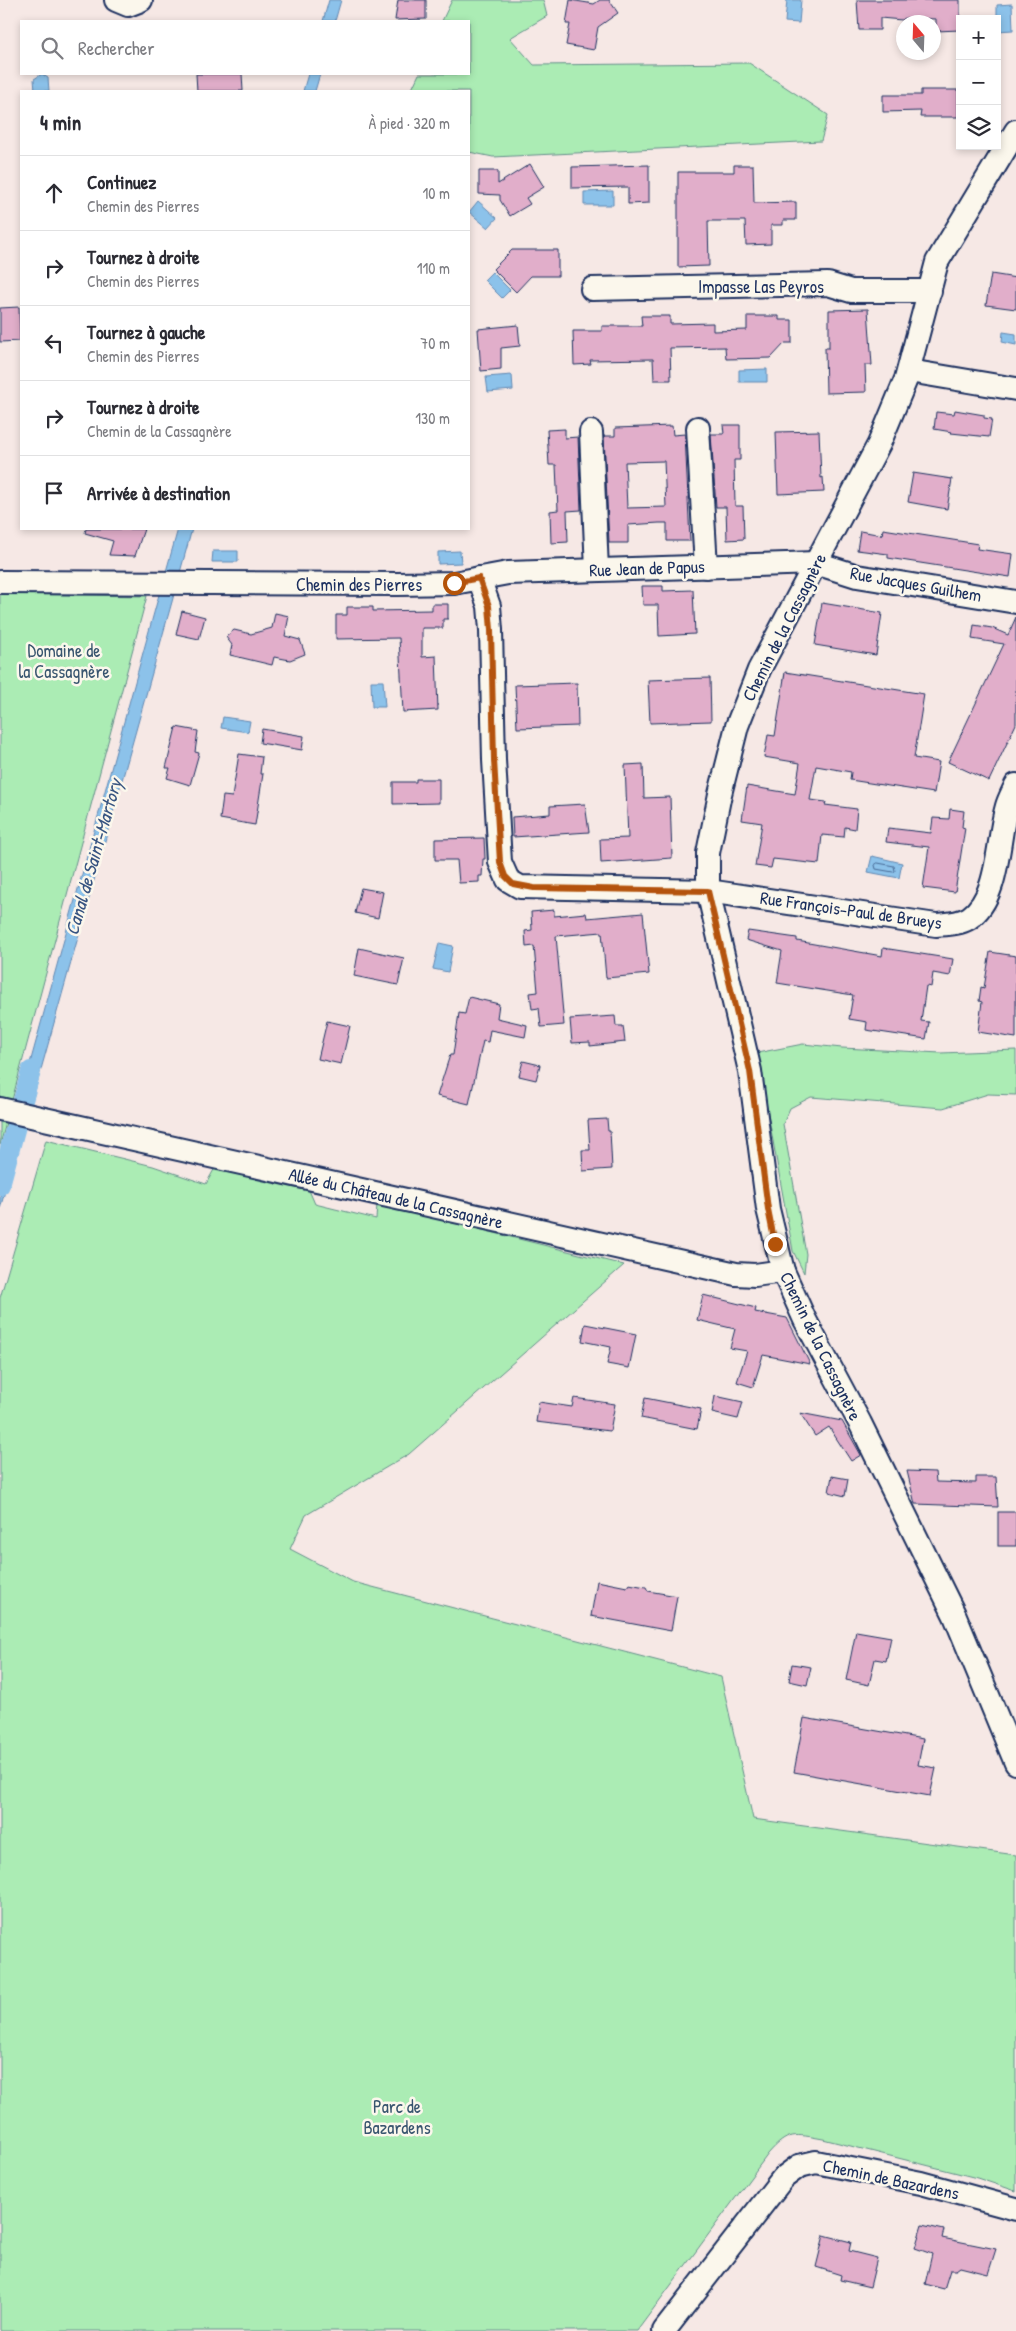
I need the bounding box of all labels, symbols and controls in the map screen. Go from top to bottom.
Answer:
north arrow [896,15,941,60]
map controls [956,15,1001,150]
button: + [956,15,1001,60]
search box [20,20,470,75]
icon: search [38,34,66,62]
text: Rechercher [78,35,155,61]
button: − [956,60,1001,105]
button: layers [956,105,1001,150]
text: 4 min [40,108,81,137]
text: À pied · 320 m [369,112,450,134]
text: Continuez [87,169,156,195]
icon: ahead [40,179,68,207]
text: 10 m [422,182,450,204]
text: Chemin des Pierres [87,195,199,217]
text: Tournez à droite [87,244,200,270]
icon: right [40,254,68,282]
text: 110 m [417,257,450,279]
text: Chemin des Pierres [87,270,199,292]
street label: Impasse Las Peyros [698,274,824,299]
text: Tournez à gauche [87,319,205,345]
icon: left [40,329,68,357]
text: 70 m [420,332,450,354]
text: Chemin des Pierres [87,345,199,367]
text: Tournez à droite [87,394,200,420]
icon: right [40,404,68,432]
text: 130 m [415,407,450,429]
text: Chemin de la Cassagnère [87,420,232,442]
icon: arrive [40,479,68,507]
text: Arrivée à destination [87,480,230,506]
street label: Chemin de la Cassagnère [736,549,832,705]
street label: Rue Jean de Papus [589,553,705,583]
street label: Rue Jacques Guilhem [848,560,984,608]
street label: Chemin des Pierres [296,572,422,597]
route start [443,572,466,595]
park label: Domaine de la Cassagnère [18,638,110,684]
water label: Canal de Saint-Martory [58,774,128,938]
street label: Rue François-Paul de Brueys [759,885,943,935]
street label: Allée du Château de la Cassagnère [286,1161,506,1235]
route end [764,1233,787,1256]
street label: Chemin de la Cassagnère [774,1267,868,1425]
park label: Parc de Bazardens [363,2094,431,2140]
street label: Chemin de Bazardens [821,2152,961,2206]

